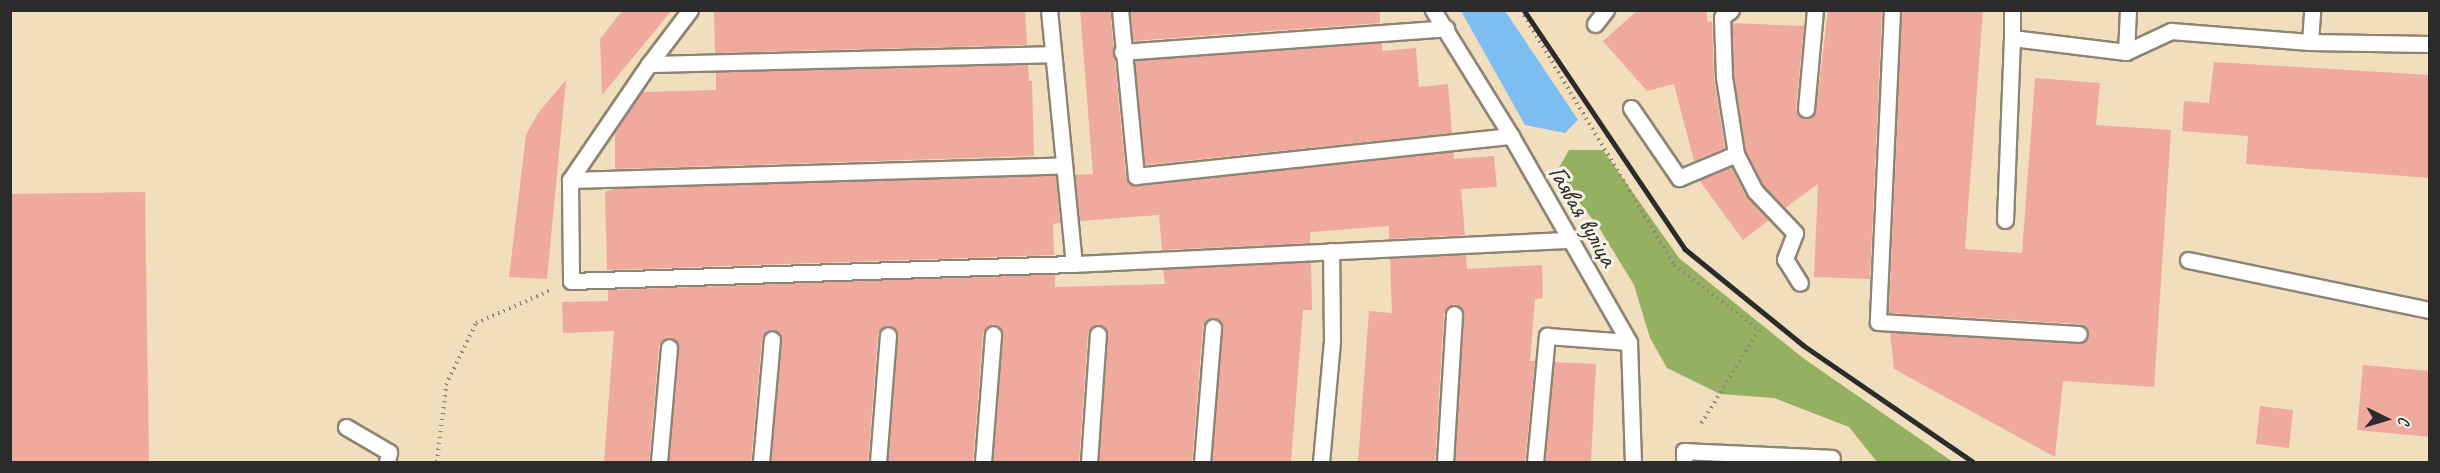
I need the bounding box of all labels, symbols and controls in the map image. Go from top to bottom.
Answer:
street label: Гаявая вуліца [1542,160,1624,272]
north arrow [2356,389,2416,449]
text: С [2394,416,2414,425]

